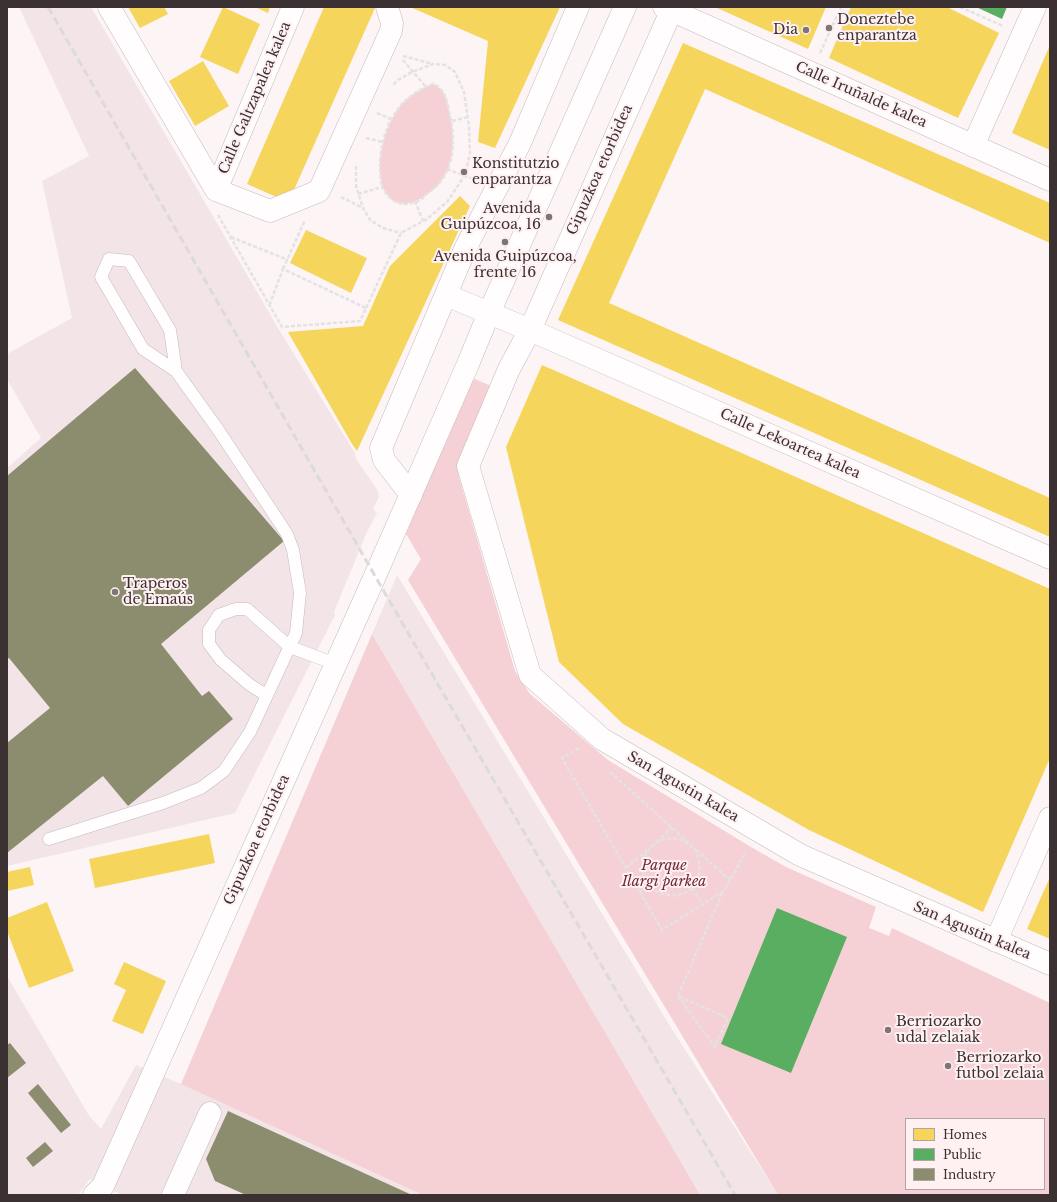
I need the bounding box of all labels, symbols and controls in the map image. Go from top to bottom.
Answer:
place label: Doneztebe enparantza [837,12,917,44]
street label: Calle Galtzapalea kalea [215,19,295,177]
place label: Dia [773,22,798,38]
marker: Doneztebe enparantza [824,23,834,33]
marker: Dia [801,25,811,35]
street label: Calle Iruñalde kalea [793,58,929,132]
street label: Gipuzkoa etorbidea [564,102,636,238]
place label: Konstitutzio enparantza [472,156,559,188]
marker: Konstitutzio enparantza [459,167,469,177]
place label: Avenida Guipúzcoa, 16 [440,201,541,234]
marker: Avenida Guipúzcoa, 16 [544,212,554,222]
marker: Avenida Guipúzcoa, frente 16 [500,237,510,247]
place label: Avenida Guipúzcoa, frente 16 [433,249,577,282]
street label: Calle Lekoartea kalea [717,405,863,483]
place label: Traperos de Emaús [123,576,193,608]
marker: Traperos de Emaús [110,587,120,597]
street label: San Agustin kalea [624,748,742,826]
street label: Gipuzkoa etorbidea [221,772,293,908]
park label: Parque Ilargi parkea [622,858,706,890]
street label: San Agustin kalea [911,899,1033,963]
place label: Berriozarko udal zelaiak [896,1014,981,1046]
marker: Berriozarko udal zelaiak [883,1025,893,1035]
place label: Berriozarko futbol zelaia [956,1050,1044,1082]
marker: Berriozarko futbol zelaia [943,1061,953,1071]
legend [905,1118,1045,1190]
text: Homes [943,1127,987,1142]
text: Public [943,1147,982,1162]
text: Industry [943,1167,996,1182]

